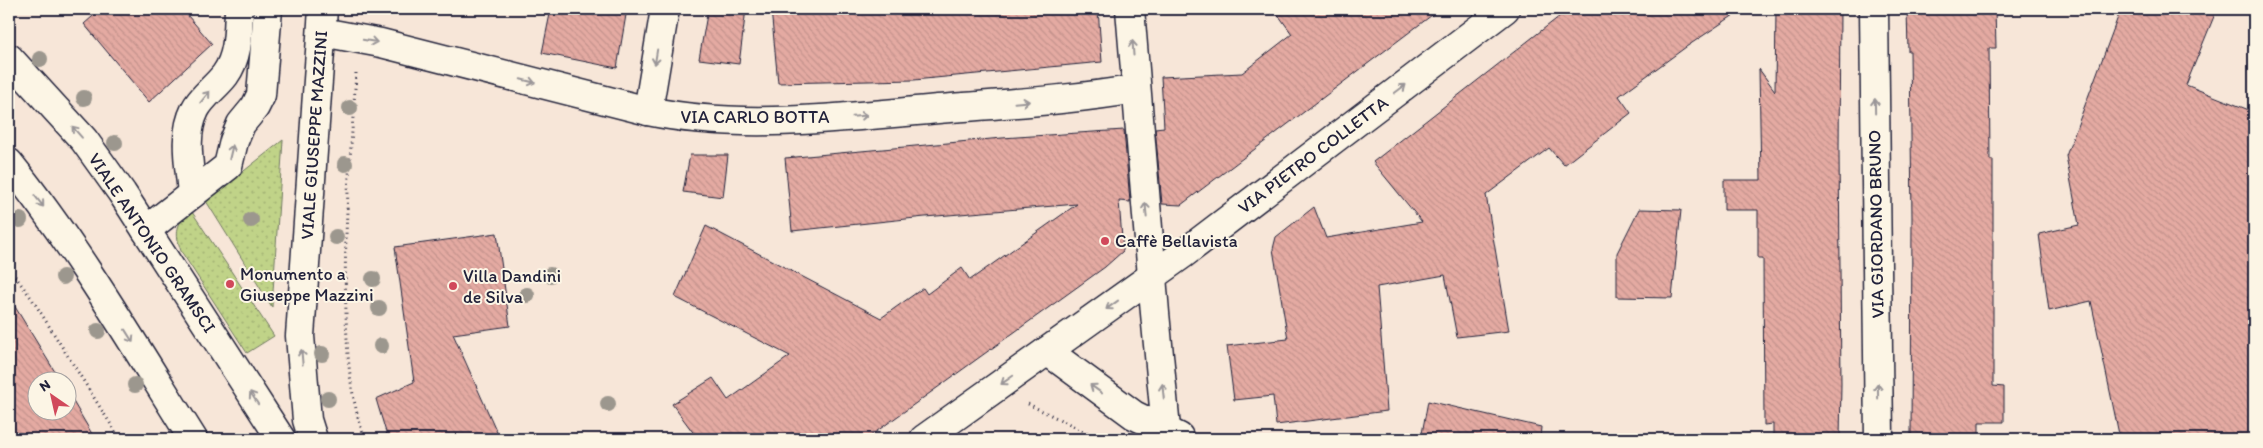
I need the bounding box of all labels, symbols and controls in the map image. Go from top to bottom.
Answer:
street label: VIALE GIUSEPPE MAZZINI [296,30,332,240]
one-way arrow [362,36,378,46]
one-way arrow [1129,41,1138,57]
one-way arrow [651,48,661,64]
one-way arrow [519,76,535,86]
one-way arrow [1393,83,1406,94]
one-way arrow [199,91,211,104]
street label: VIA PIETRO COLLETTA [1234,91,1393,219]
one-way arrow [1014,97,1030,107]
one-way arrow [1870,98,1880,114]
street label: VIA CARLO BOTTA [680,106,830,128]
one-way arrow [852,111,868,120]
one-way arrow [71,126,82,139]
street label: VIA GIORDANO BRUNO [1863,130,1889,318]
one-way arrow [227,144,237,160]
street label: VIALE ANTONIO GRAMSCI [83,149,221,337]
one-way arrow [34,194,44,208]
one-way arrow [1142,203,1151,219]
place label: Caffè Bellavista [1115,230,1238,252]
marker: Caffè Bellavista [1099,235,1111,247]
place label: Monumento a Giuseppe Mazzini [240,263,374,306]
place label: Villa Dandini de Silva [463,265,561,308]
marker: Monumento a Giuseppe Mazzini [224,278,236,290]
marker: Villa Dandini de Silva [447,280,459,292]
one-way arrow [1105,300,1119,310]
one-way arrow [124,329,134,343]
one-way arrow [297,349,307,365]
north arrow [28,370,78,420]
one-way arrow [1001,375,1015,385]
text: N [36,376,54,395]
one-way arrow [1158,383,1168,399]
one-way arrow [1874,383,1883,399]
one-way arrow [1090,384,1104,394]
one-way arrow [249,392,259,406]

